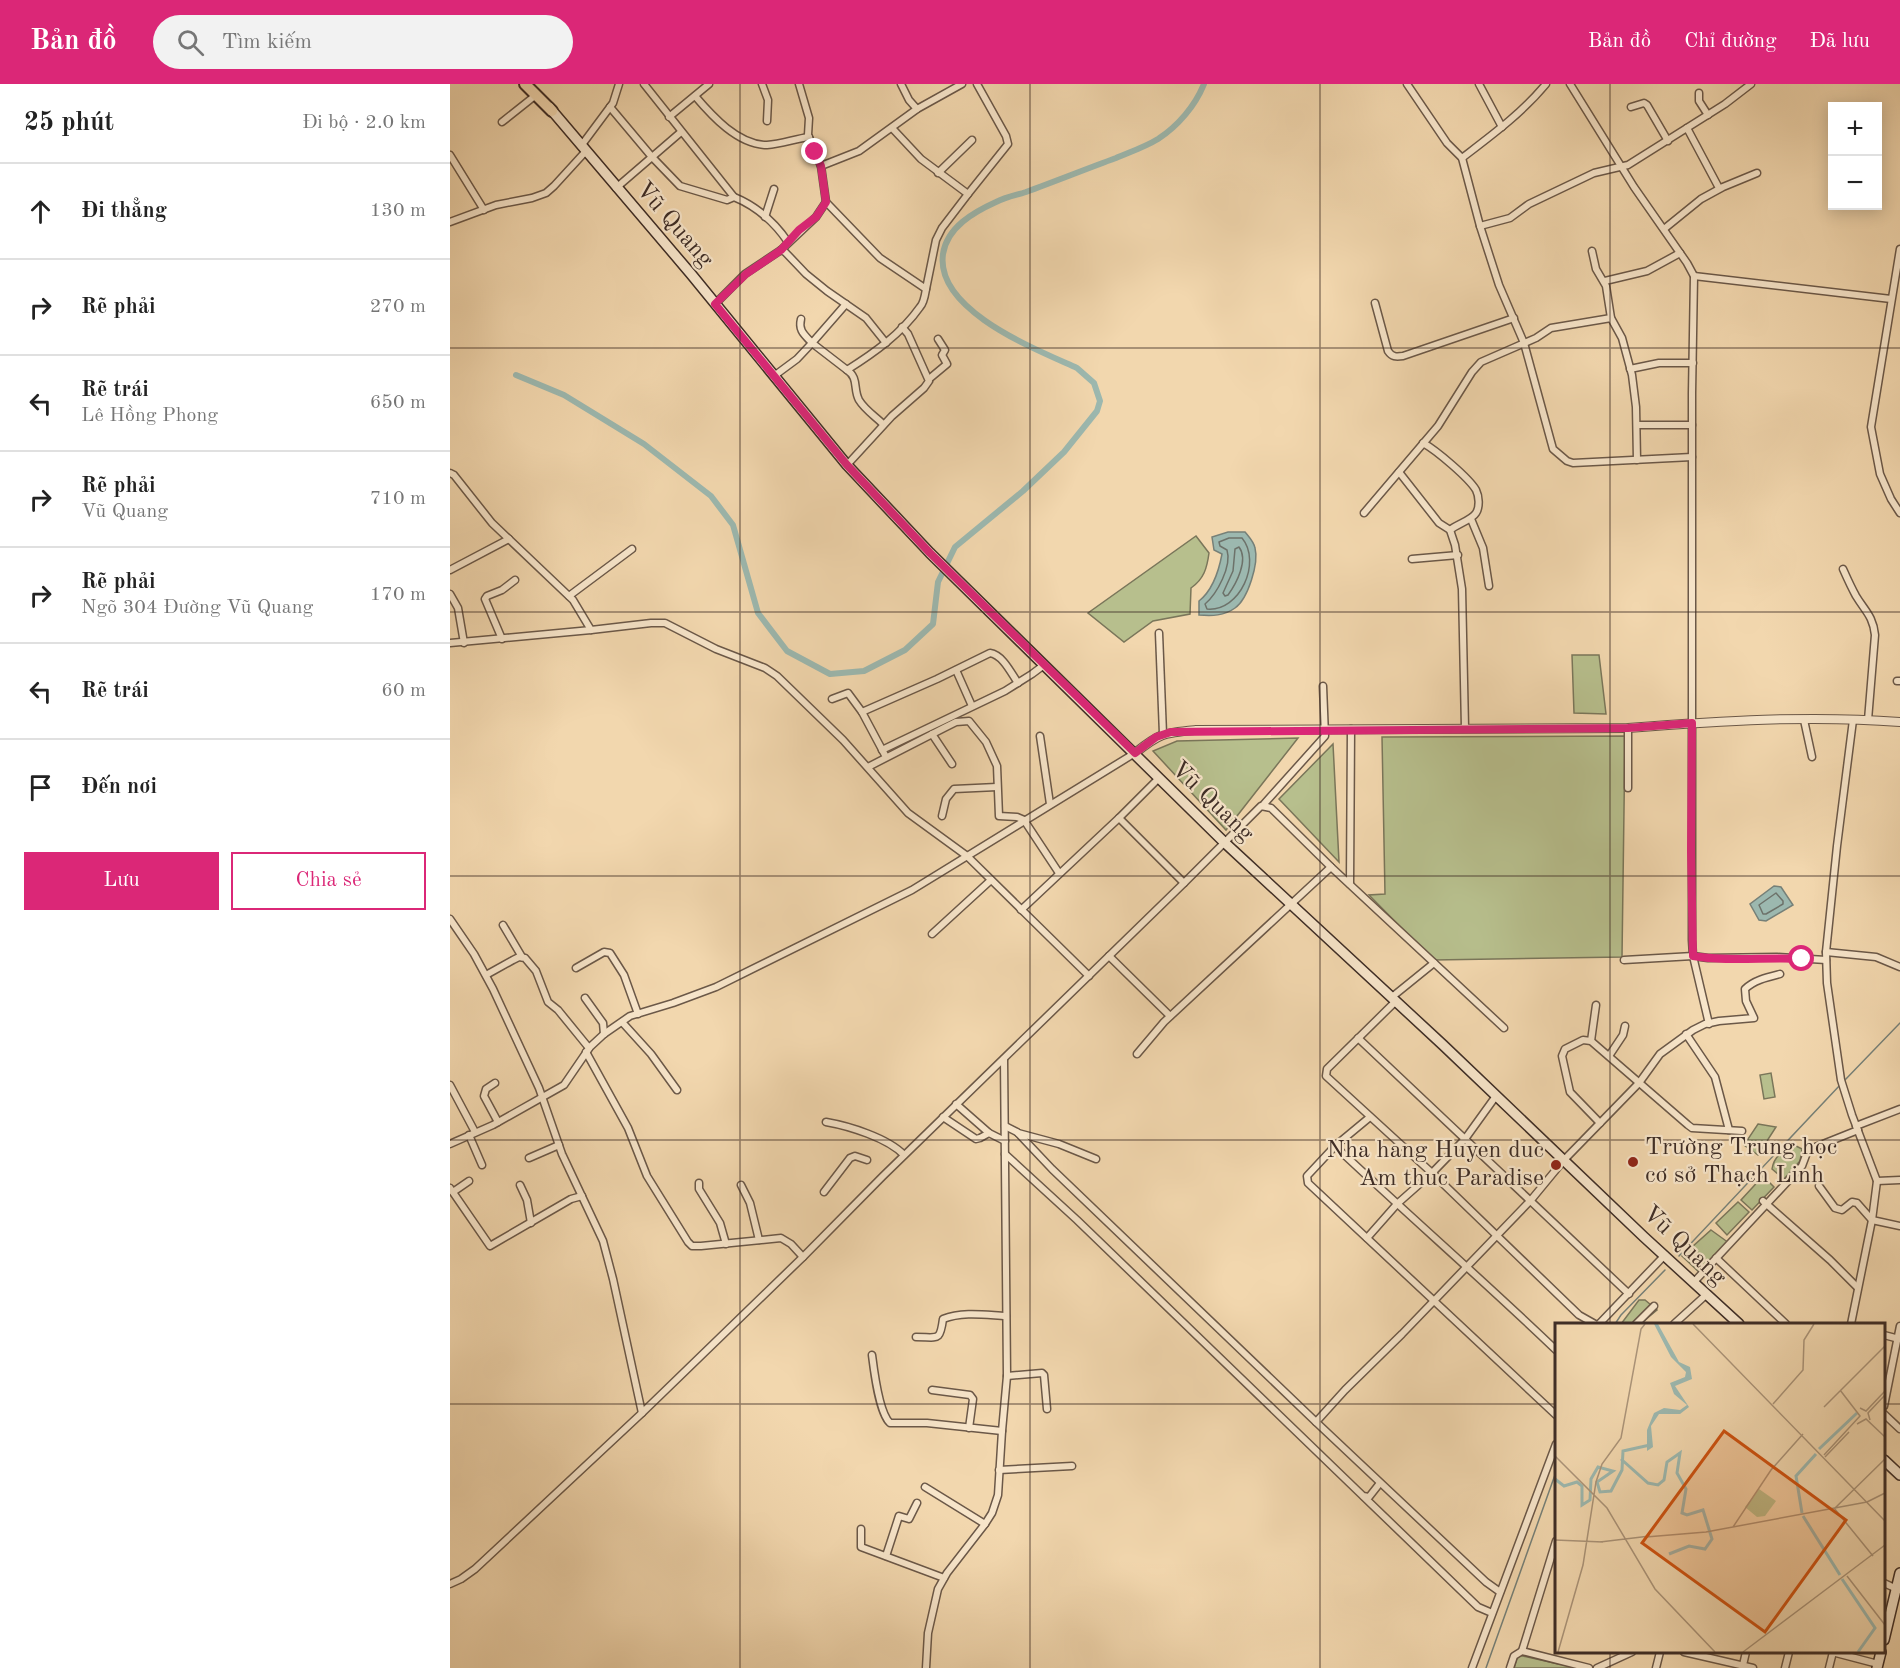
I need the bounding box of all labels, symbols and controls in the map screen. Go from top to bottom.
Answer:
search box [153,15,573,69]
icon: search [174,26,207,59]
text: Bản đồ [30,28,117,56]
text: Tìm kiếm [222,31,312,53]
text: Bản đồ [1588,31,1651,52]
text: Chỉ đường [1684,31,1777,52]
text: Đã lưu [1810,31,1870,52]
map controls [1828,102,1882,210]
button: + [1828,102,1882,156]
text: 25 phút [24,110,114,136]
text: Đi bộ · 2.0 km [302,113,426,133]
route end [801,138,827,164]
button: − [1828,156,1882,210]
street label: Vũ Quang [631,178,717,272]
icon: ahead [24,195,57,228]
text: Đi thẳng [81,200,167,222]
text: 130 m [370,201,426,221]
icon: right [24,291,57,324]
text: Rẽ phải [81,296,156,318]
text: 270 m [370,297,426,317]
text: Rẽ trái [81,379,149,401]
icon: left [24,387,57,420]
text: 650 m [370,393,426,413]
text: Lê Hồng Phong [81,406,218,426]
text: Rẽ phải [81,475,156,497]
icon: right [24,483,57,516]
text: 710 m [370,489,426,509]
text: Vũ Quang [81,502,168,522]
text: Rẽ phải [81,571,156,593]
icon: right [24,579,57,612]
text: 170 m [370,585,426,605]
text: Ngõ 304 Đường Vũ Quang [81,598,313,618]
icon: left [24,675,57,708]
text: Rẽ trái [81,680,149,702]
text: 60 m [381,681,426,701]
street label: Vũ Quang [1166,757,1258,847]
icon: arrive [24,771,57,804]
text: Đến nơi [81,776,157,798]
button: Lưu [24,852,219,910]
button: Chia sẻ [231,852,426,910]
route start [1788,945,1814,971]
place label: Trường Trung học cơ sở Thạch Linh [1645,1136,1837,1188]
place label: Nha hang Huyen duc Am thuc Paradise [1327,1139,1544,1191]
marker: Trường Trung học cơ sở Thạch Linh [1626,1155,1640,1169]
marker: Nha hang Huyen duc Am thuc Paradise [1549,1158,1563,1172]
street label: Vũ Quang [1638,1202,1730,1290]
inset map [1555,1323,1885,1653]

